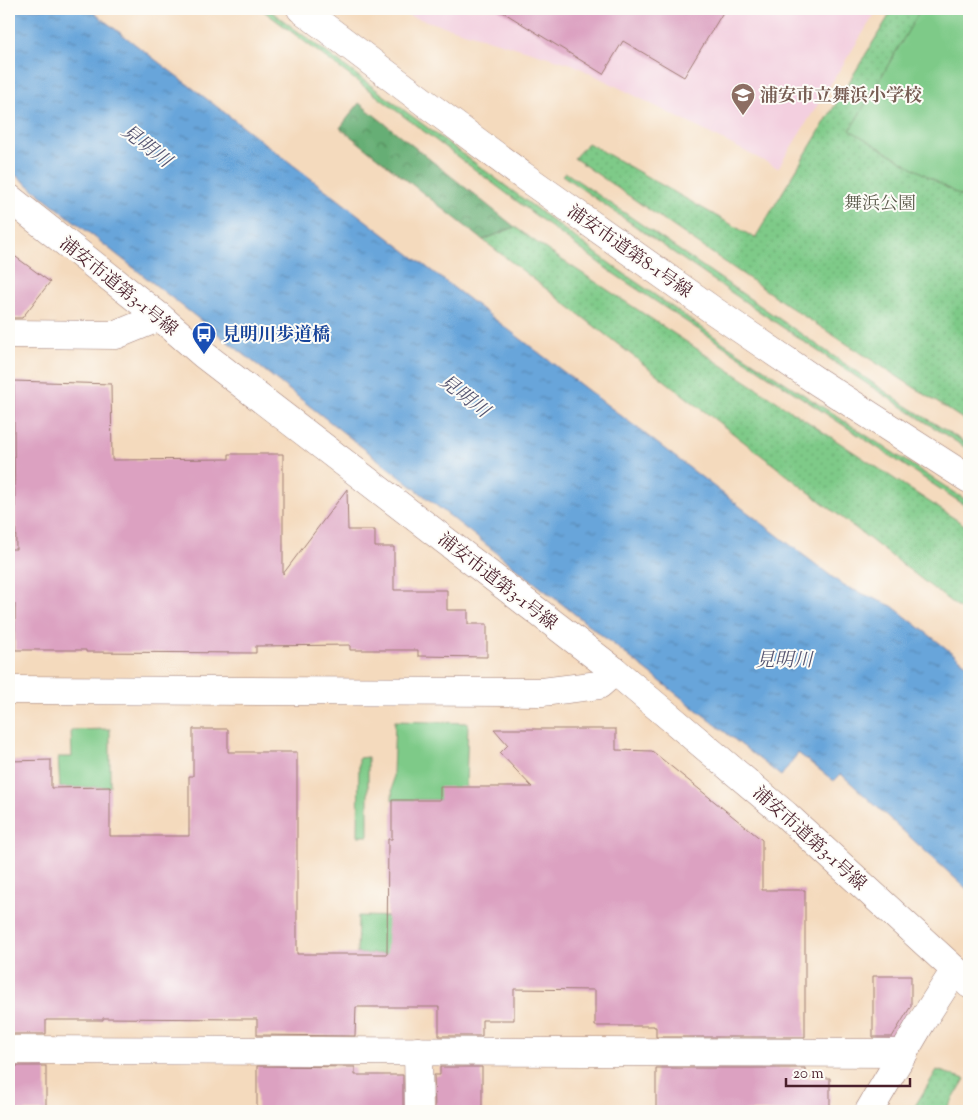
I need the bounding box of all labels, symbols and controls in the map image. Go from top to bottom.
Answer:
school or university icon: 浦安市立舞浜小学校 [730,82,756,116]
place label: 浦安市立舞浜小学校 [760,84,922,110]
water label: 見明川 [115,119,178,176]
park label: 舞浜公園 [844,192,916,218]
street label: 浦安市道第8-1号線 [561,200,697,305]
street label: 浦安市道第3-1号線 [53,232,182,343]
bus stop icon: 見明川歩道橋 [191,321,217,355]
place label: 見明川歩道橋 [222,323,330,349]
water label: 見明川 [433,369,496,426]
street label: 浦安市道第3-1号線 [432,528,562,638]
water label: 見明川 [755,648,814,675]
street label: 浦安市道第3-1号線 [746,781,871,898]
scale bar [786,1055,909,1087]
text: 20 m [793,1064,824,1085]

